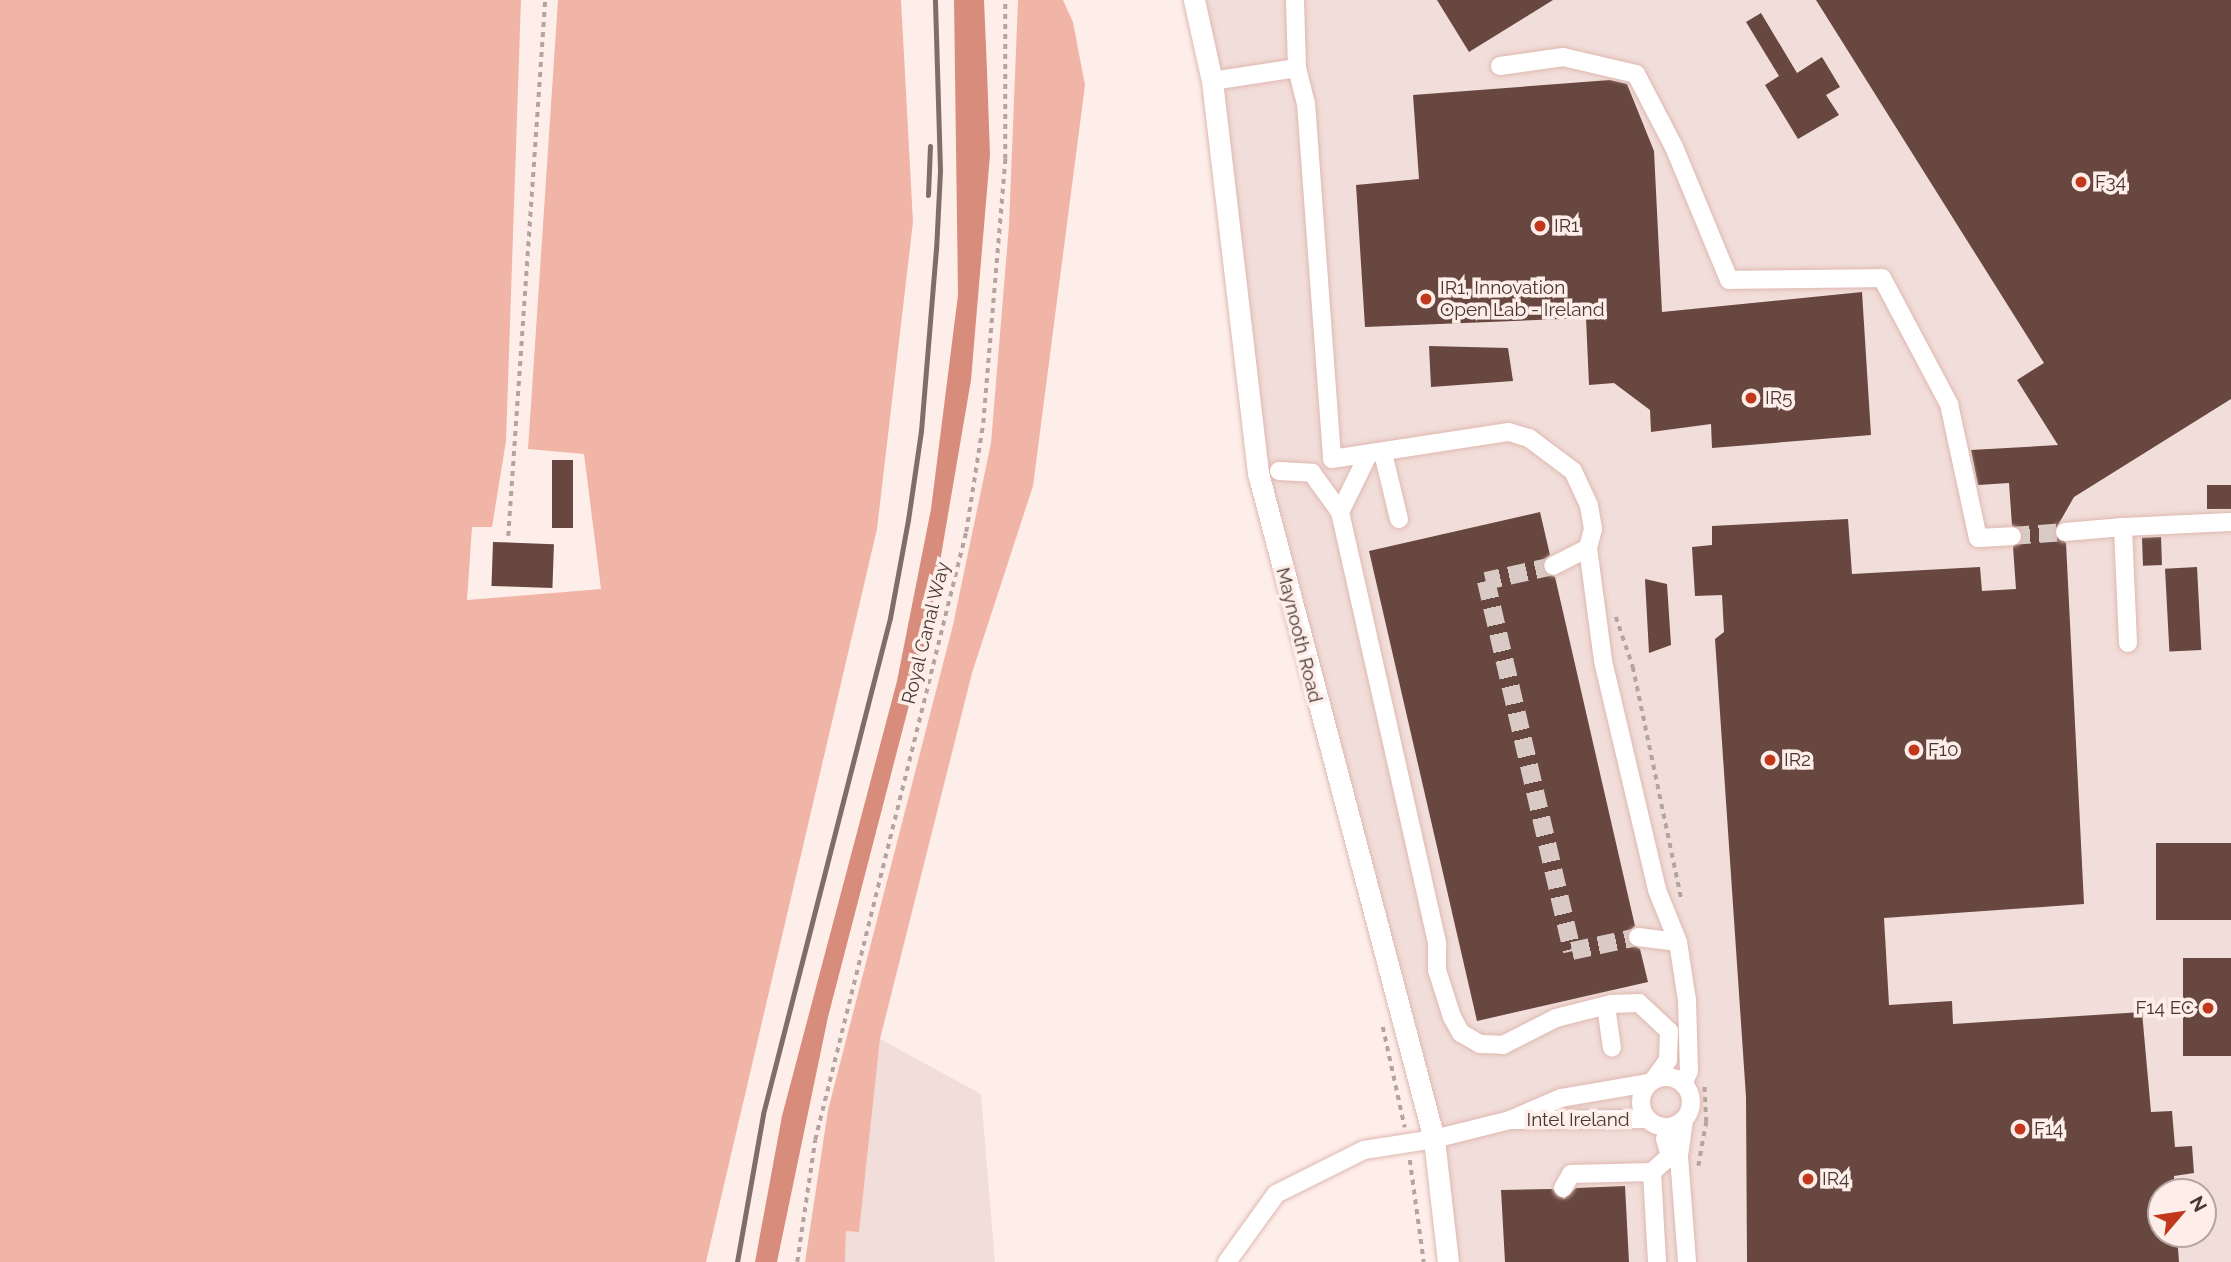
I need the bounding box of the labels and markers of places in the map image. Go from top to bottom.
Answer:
place label: F34 [2095,171,2126,193]
marker: F34 [2073,174,2089,190]
place label: IR1 [1554,215,1579,237]
marker: IR1 [1532,218,1548,234]
place label: IR1, Innovation Open Lab - Ireland [1440,277,1605,321]
marker: IR1, Innovation Open Lab - Ireland [1418,291,1434,307]
place label: IR5 [1765,387,1792,409]
marker: IR5 [1743,390,1759,406]
place label: F10 [1928,739,1959,761]
marker: F10 [1906,742,1922,758]
place label: IR2 [1784,749,1811,771]
marker: IR2 [1762,752,1778,768]
place label: F14 EC [2135,997,2194,1019]
marker: F14 EC [2200,1000,2216,1016]
place label: F14 [2034,1118,2063,1140]
marker: F14 [2012,1121,2028,1137]
place label: IR4 [1822,1168,1849,1190]
marker: IR4 [1800,1171,1816,1187]

